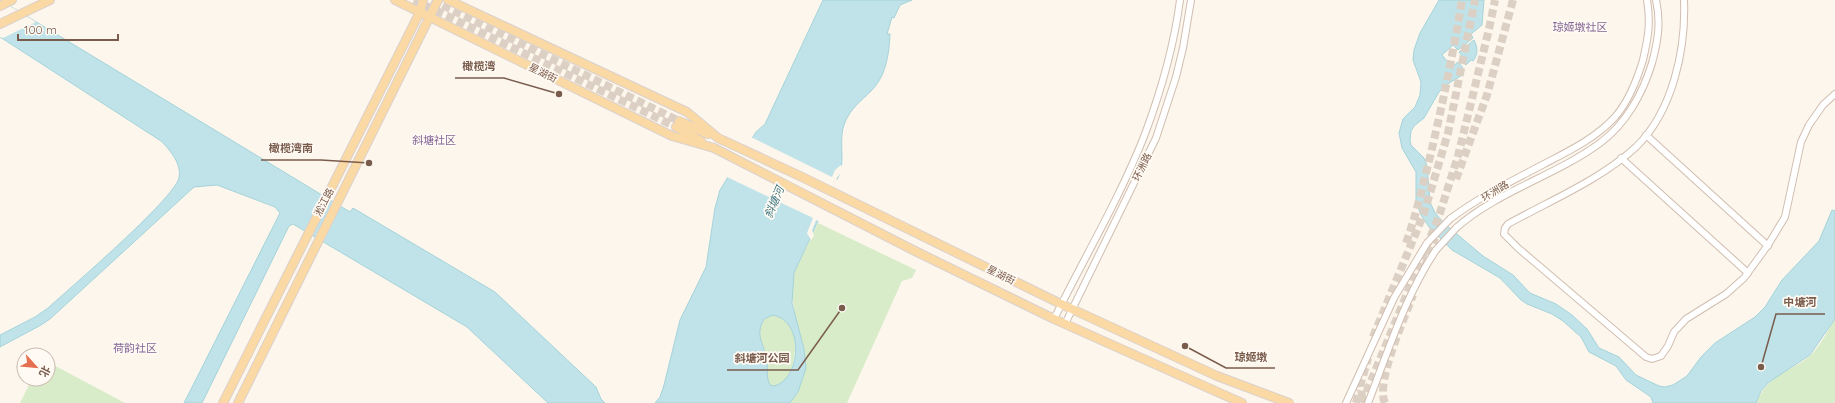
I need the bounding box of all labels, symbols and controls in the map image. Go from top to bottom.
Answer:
scale bar [18,16,118,42]
district label: 琼姬墩社区 [1553,20,1608,34]
text: 100 m [24,22,57,37]
callout: 橄榄湾 [455,55,504,78]
text: 橄榄湾 [462,59,496,73]
street label: 星湖街 [527,61,559,85]
district label: 斜塘社区 [412,133,456,147]
callout: 橄榄湾南 [261,137,321,160]
text: 橄榄湾南 [268,141,313,155]
street label: 环洲路 [1130,151,1154,183]
street label: 环洲路 [1479,178,1511,204]
water label: 斜塘河 [761,182,788,220]
street label: 淞江路 [311,186,337,218]
street label: 星湖街 [985,263,1017,287]
callout: 中塘河 [1776,291,1825,314]
text: 中塘河 [1784,295,1817,309]
district label: 荷韵社区 [113,341,157,355]
callout: 琼姬墩 [1226,345,1275,368]
north arrow [16,347,56,387]
callout: 斜塘河公园 [727,347,798,370]
text: 琼姬墩 [1235,350,1268,364]
text: 斜塘河公园 [735,351,790,365]
text: 北 [36,363,54,380]

